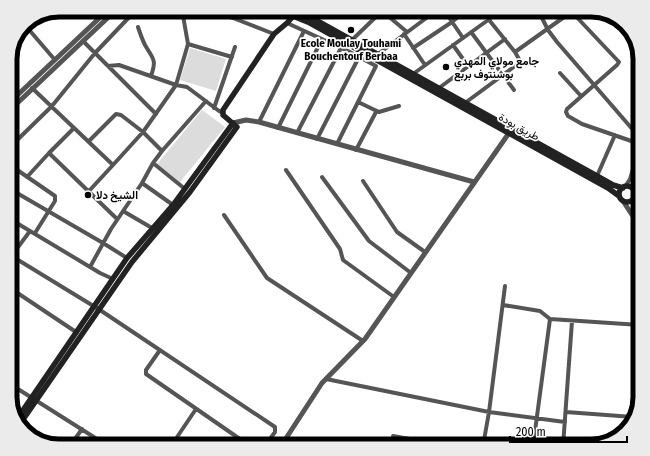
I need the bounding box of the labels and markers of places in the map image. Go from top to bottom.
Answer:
marker: Ecole Moulay Touhami Bouchentouf Berbaa [346,25,356,35]
place label: Ecole Moulay Touhami Bouchentouf Berbaa [301,37,401,63]
place label: جامع مولاي المهدي بوشنتوف بربع [454,55,540,82]
marker: جامع مولاي المهدي بوشنتوف بربع [441,62,451,72]
place label: الشيخ دلا [96,189,138,203]
marker: الشيخ دلا [83,190,93,200]

